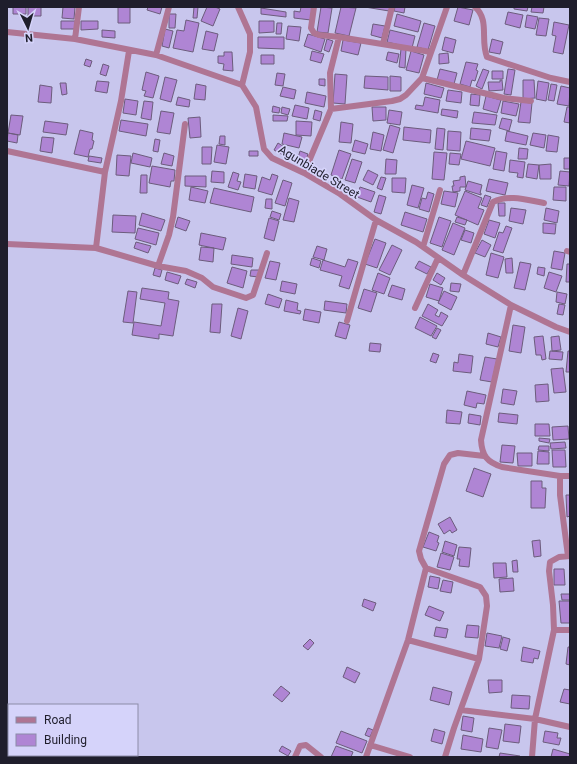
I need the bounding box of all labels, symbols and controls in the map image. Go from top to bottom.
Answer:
north arrow [8,8,48,48]
text: N [24,31,33,44]
street label: Agunbiade Street [276,142,362,202]
legend [8,704,138,756]
text: Road [44,713,72,727]
text: Building [44,733,87,747]

